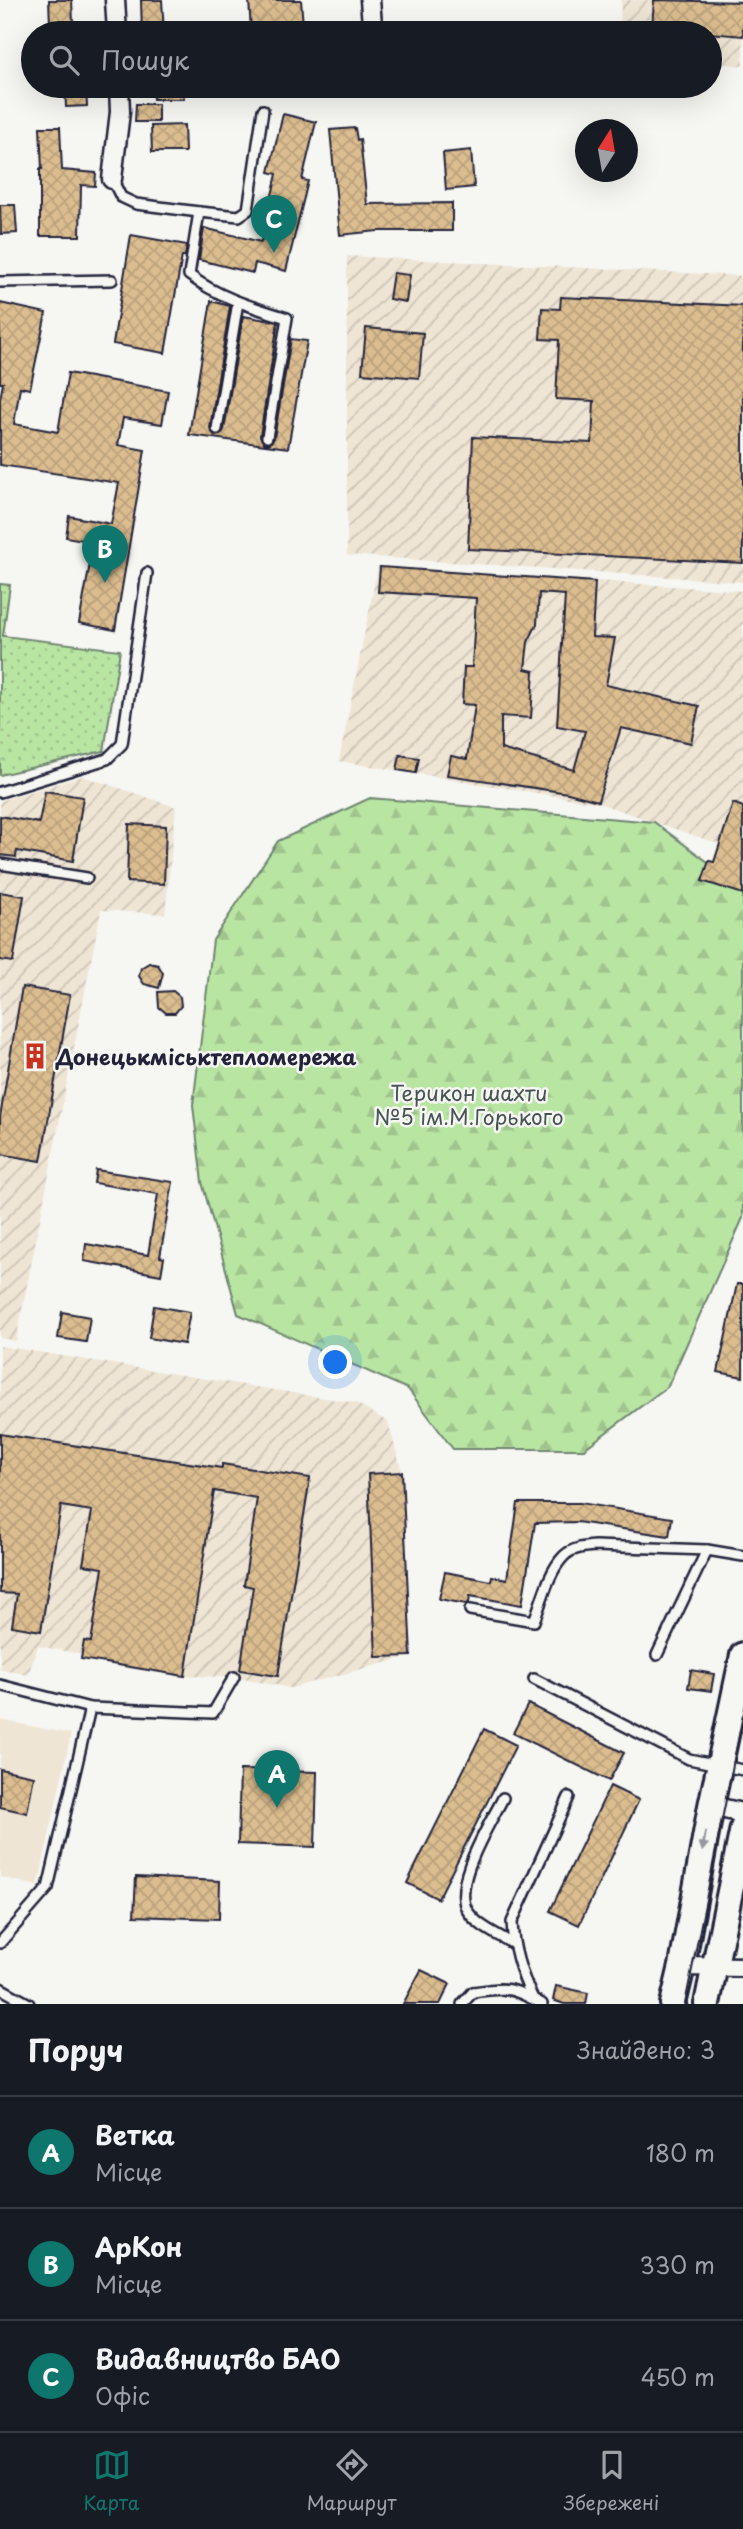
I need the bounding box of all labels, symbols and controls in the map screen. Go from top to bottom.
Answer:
search box [21,21,722,98]
text: Пошук [101,40,189,79]
icon: search [45,41,83,79]
north arrow [575,119,638,182]
pin: C [251,195,297,253]
pin: B [82,525,128,583]
place label: Донецькміськтепломережа [55,1040,357,1072]
building icon: Донецькміськтепломережа [20,1041,50,1071]
park label: Терикон шахти №5 ім.М.Горького [374,1076,564,1132]
your location [318,1345,352,1379]
pin: A [254,1750,300,1808]
one-way arrow [699,1831,710,1853]
text: Поруч [28,2027,123,2072]
text: Знайдено: 3 [577,2032,715,2067]
text: Ветка [95,2115,175,2154]
text: A [42,2135,60,2170]
text: 180 m [646,2135,715,2170]
text: Місце [95,2154,162,2189]
text: АрКон [95,2227,183,2266]
text: B [43,2247,59,2282]
text: 330 m [639,2247,715,2282]
text: Місце [95,2266,162,2301]
text: Видавництво БАО [95,2339,341,2378]
text: C [42,2359,60,2394]
text: 450 m [641,2359,715,2394]
text: Офіс [95,2378,150,2413]
tab: Карта [84,2446,139,2516]
tab: Маршрут [307,2446,397,2516]
tab: Збережені [564,2446,659,2516]

